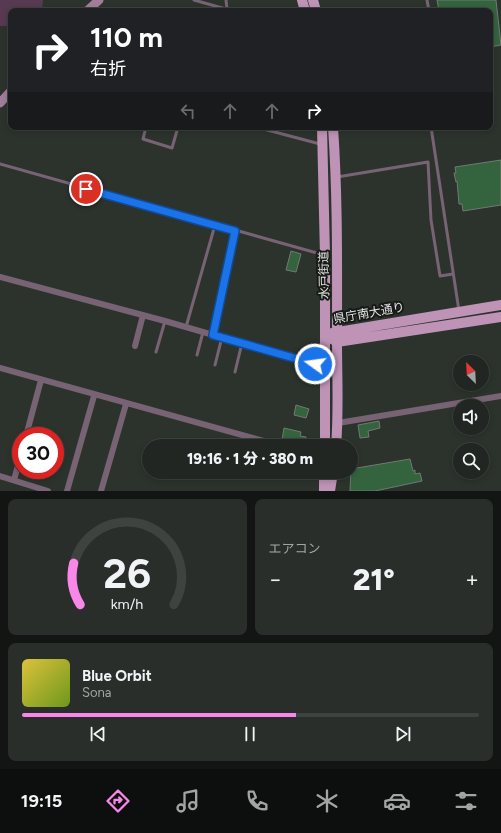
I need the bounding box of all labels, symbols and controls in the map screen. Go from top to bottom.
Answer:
text: 110 m [90,20,163,54]
icon: right [24,24,76,76]
text: 右折 [90,58,126,80]
icon: left [177,100,199,122]
icon: ahead [219,100,241,122]
icon: ahead [261,100,283,122]
icon: right [303,100,325,122]
pin [69,172,103,206]
icon: arrive [75,178,97,200]
street label: 水戸街道 [317,251,331,299]
street label: 県庁南大通り [332,300,406,326]
position arrow [294,343,336,385]
north arrow [453,355,489,391]
map controls [453,355,489,479]
button: sound [453,399,489,435]
speed limit sign: 30 [12,427,64,479]
button: search [453,443,489,479]
text: 19:16 · 1 分 · 380 m [187,450,313,468]
text: エアコン [269,541,321,556]
text: 26 [103,548,151,598]
text: 21° [353,561,395,598]
text: − [269,566,282,593]
text: + [465,566,479,593]
text: km/h [111,595,144,613]
text: Blue Orbit [82,667,152,685]
text: Sona [82,685,111,700]
icon: previous [87,723,109,745]
icon: pause [239,723,261,745]
icon: next [392,723,414,745]
icon: directions [104,787,132,815]
icon: music [174,787,202,815]
icon: phone [243,787,271,815]
icon: climate [313,787,341,815]
icon: car [383,787,411,815]
icon: filters [452,787,480,815]
text: 19:15 [21,790,62,812]

